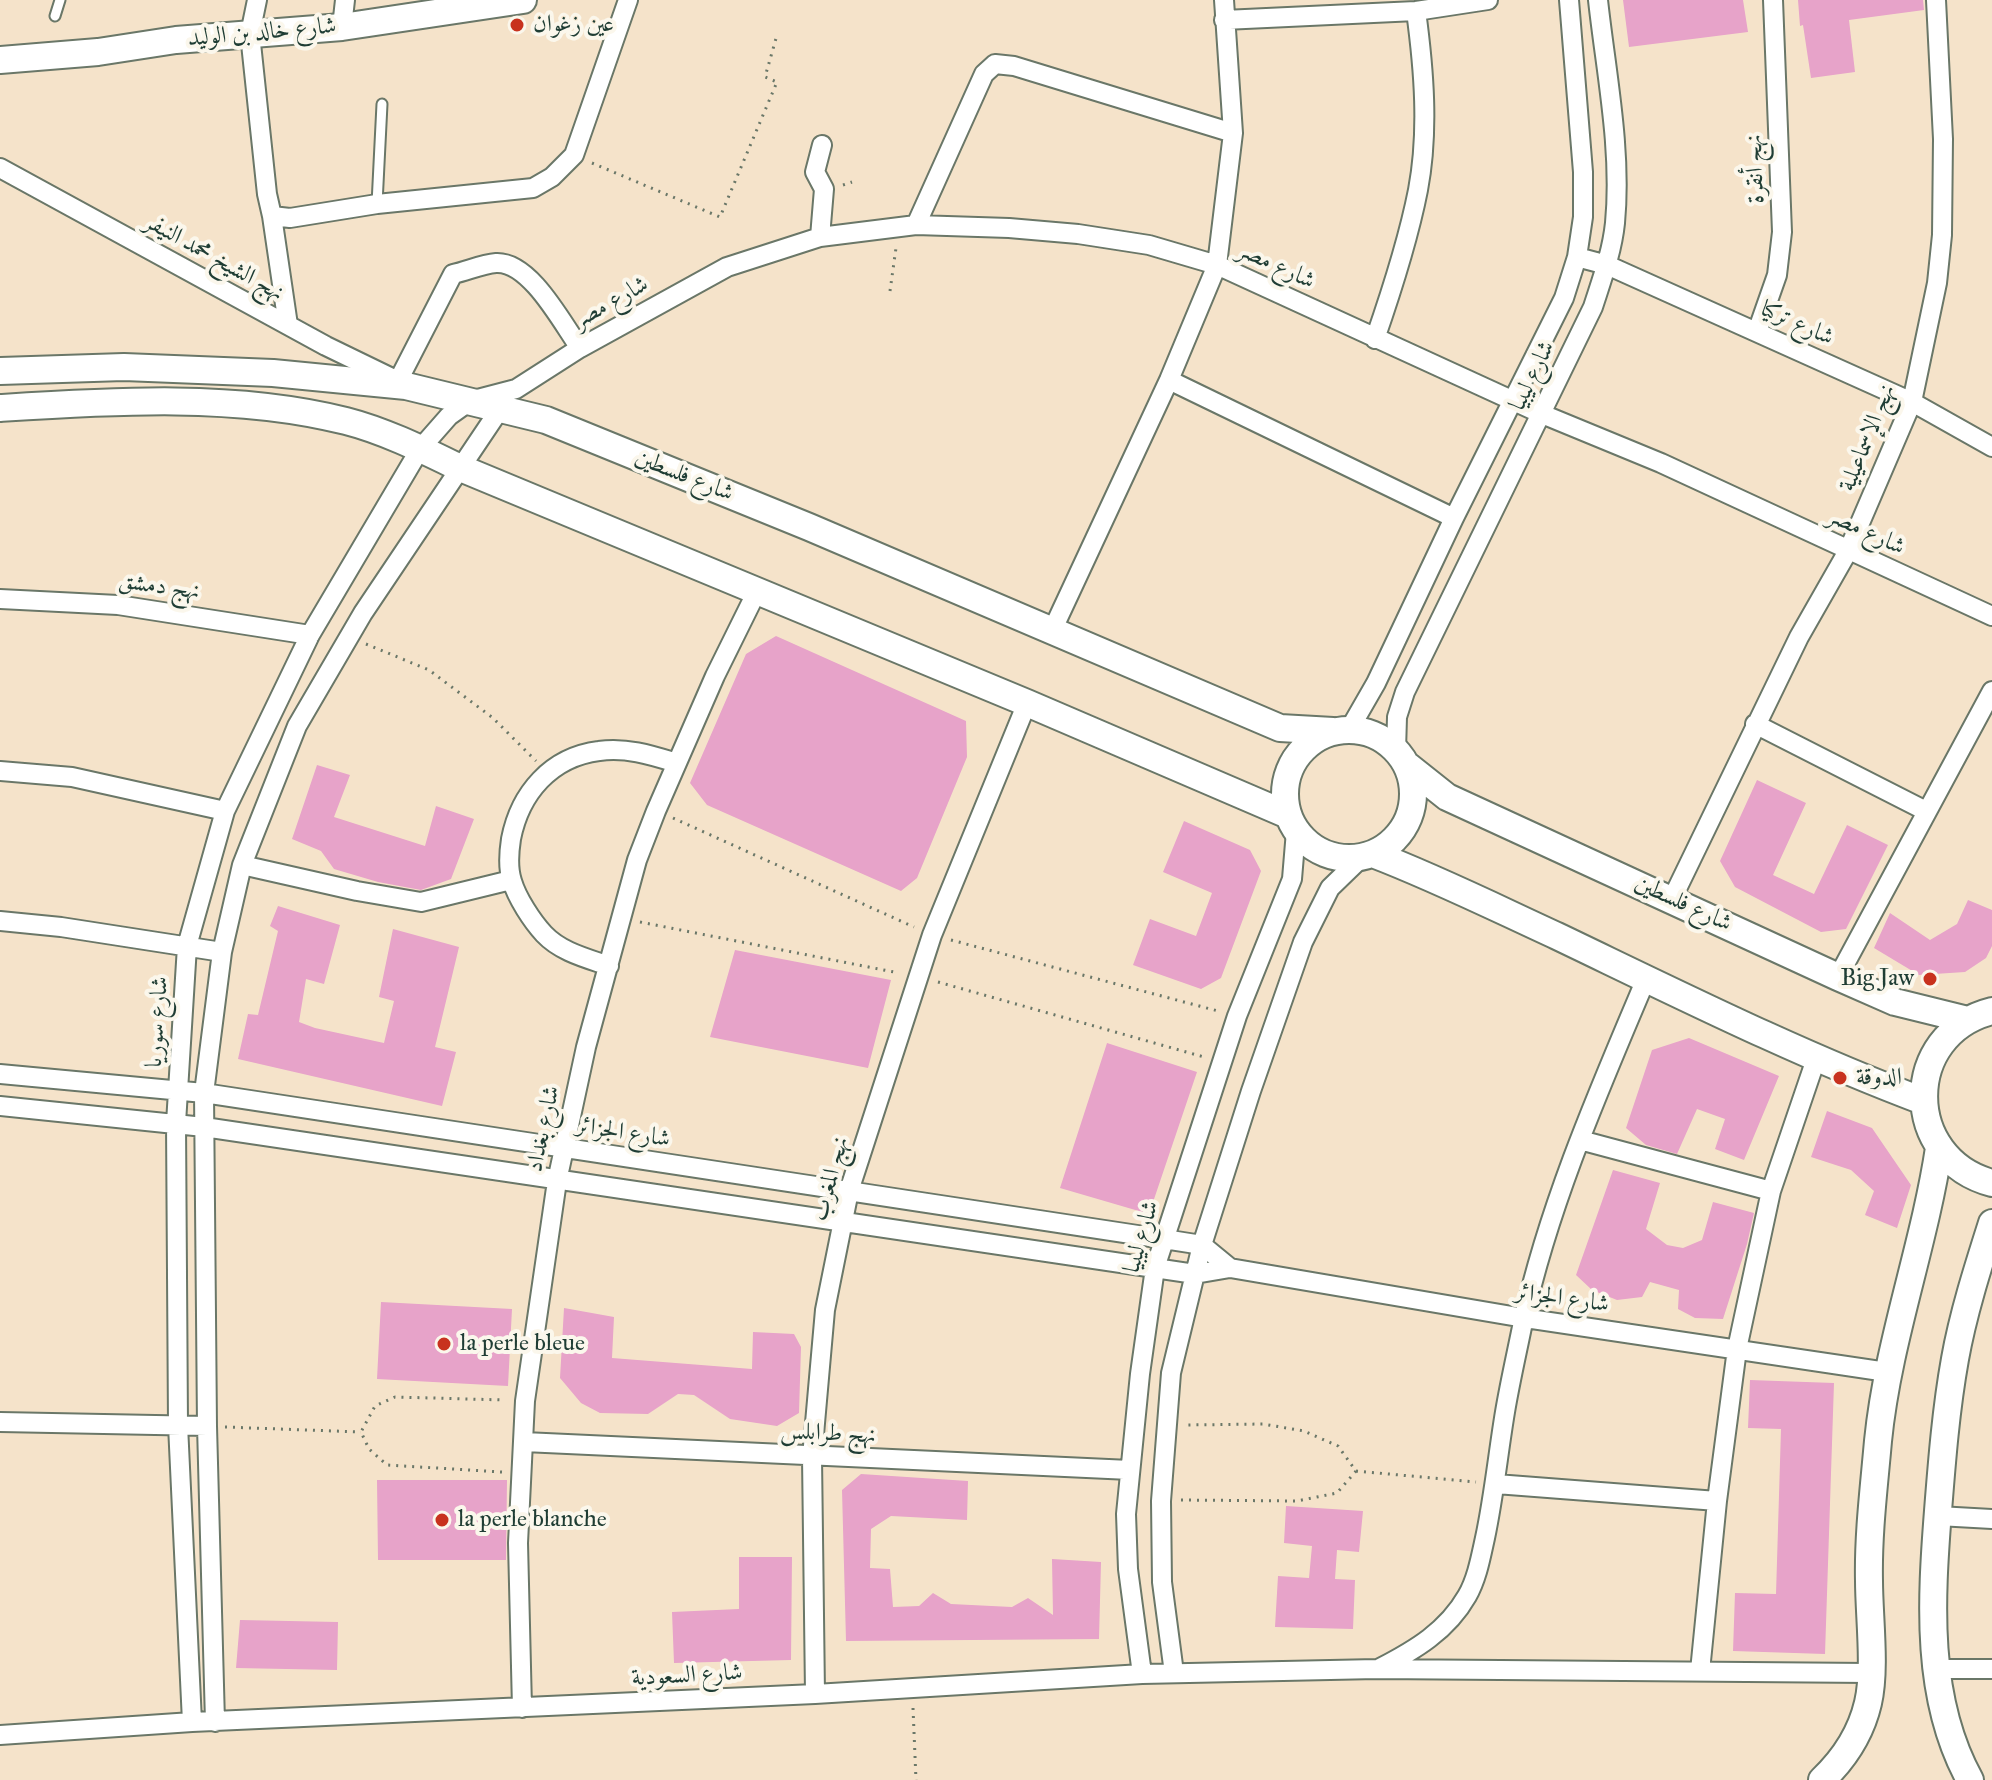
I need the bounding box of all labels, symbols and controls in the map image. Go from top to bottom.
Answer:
place label: عين زغوان [533,11,614,39]
street label: شارع خالد بن الوليد [186,12,338,54]
marker: عين زغوان [508,16,526,34]
street label: نهج أنقرة [1740,134,1772,204]
street label: نهج الشيخ محمد النيفر [139,208,289,308]
street label: شارع مصر [1233,236,1319,296]
street label: شارع مصر [568,271,654,335]
street label: شارع تركيا [1756,295,1838,353]
street label: شارع ليبيا [1504,336,1562,416]
street label: نهج الإسماعيلية [1833,380,1903,496]
street label: شارع فلسطين [631,443,737,509]
street label: شارع مصر [1823,502,1909,562]
street label: نهج دمشق [117,567,201,607]
street label: شارع فلسطين [1630,869,1736,939]
place label: Big Jaw [1840,965,1914,993]
marker: Big Jaw [1921,970,1939,988]
street label: شارع سوريا [140,975,176,1069]
place label: الدوقة [1856,1064,1902,1092]
marker: الدوقة [1831,1069,1849,1087]
street label: شارع بغداد [521,1083,567,1175]
street label: شارع الجزائر [574,1111,672,1155]
street label: نهج المغرب [806,1134,856,1224]
street label: شارع ليبيا [1118,1197,1166,1277]
street label: شارع الجزائر [1513,1278,1611,1320]
place label: la perle bleue [460,1330,585,1358]
marker: la perle bleue [435,1335,453,1353]
street label: نهج طرابلس [780,1417,876,1451]
place label: la perle blanche [458,1506,607,1534]
marker: la perle blanche [433,1511,451,1529]
street label: شارع السعودية [631,1659,743,1693]

